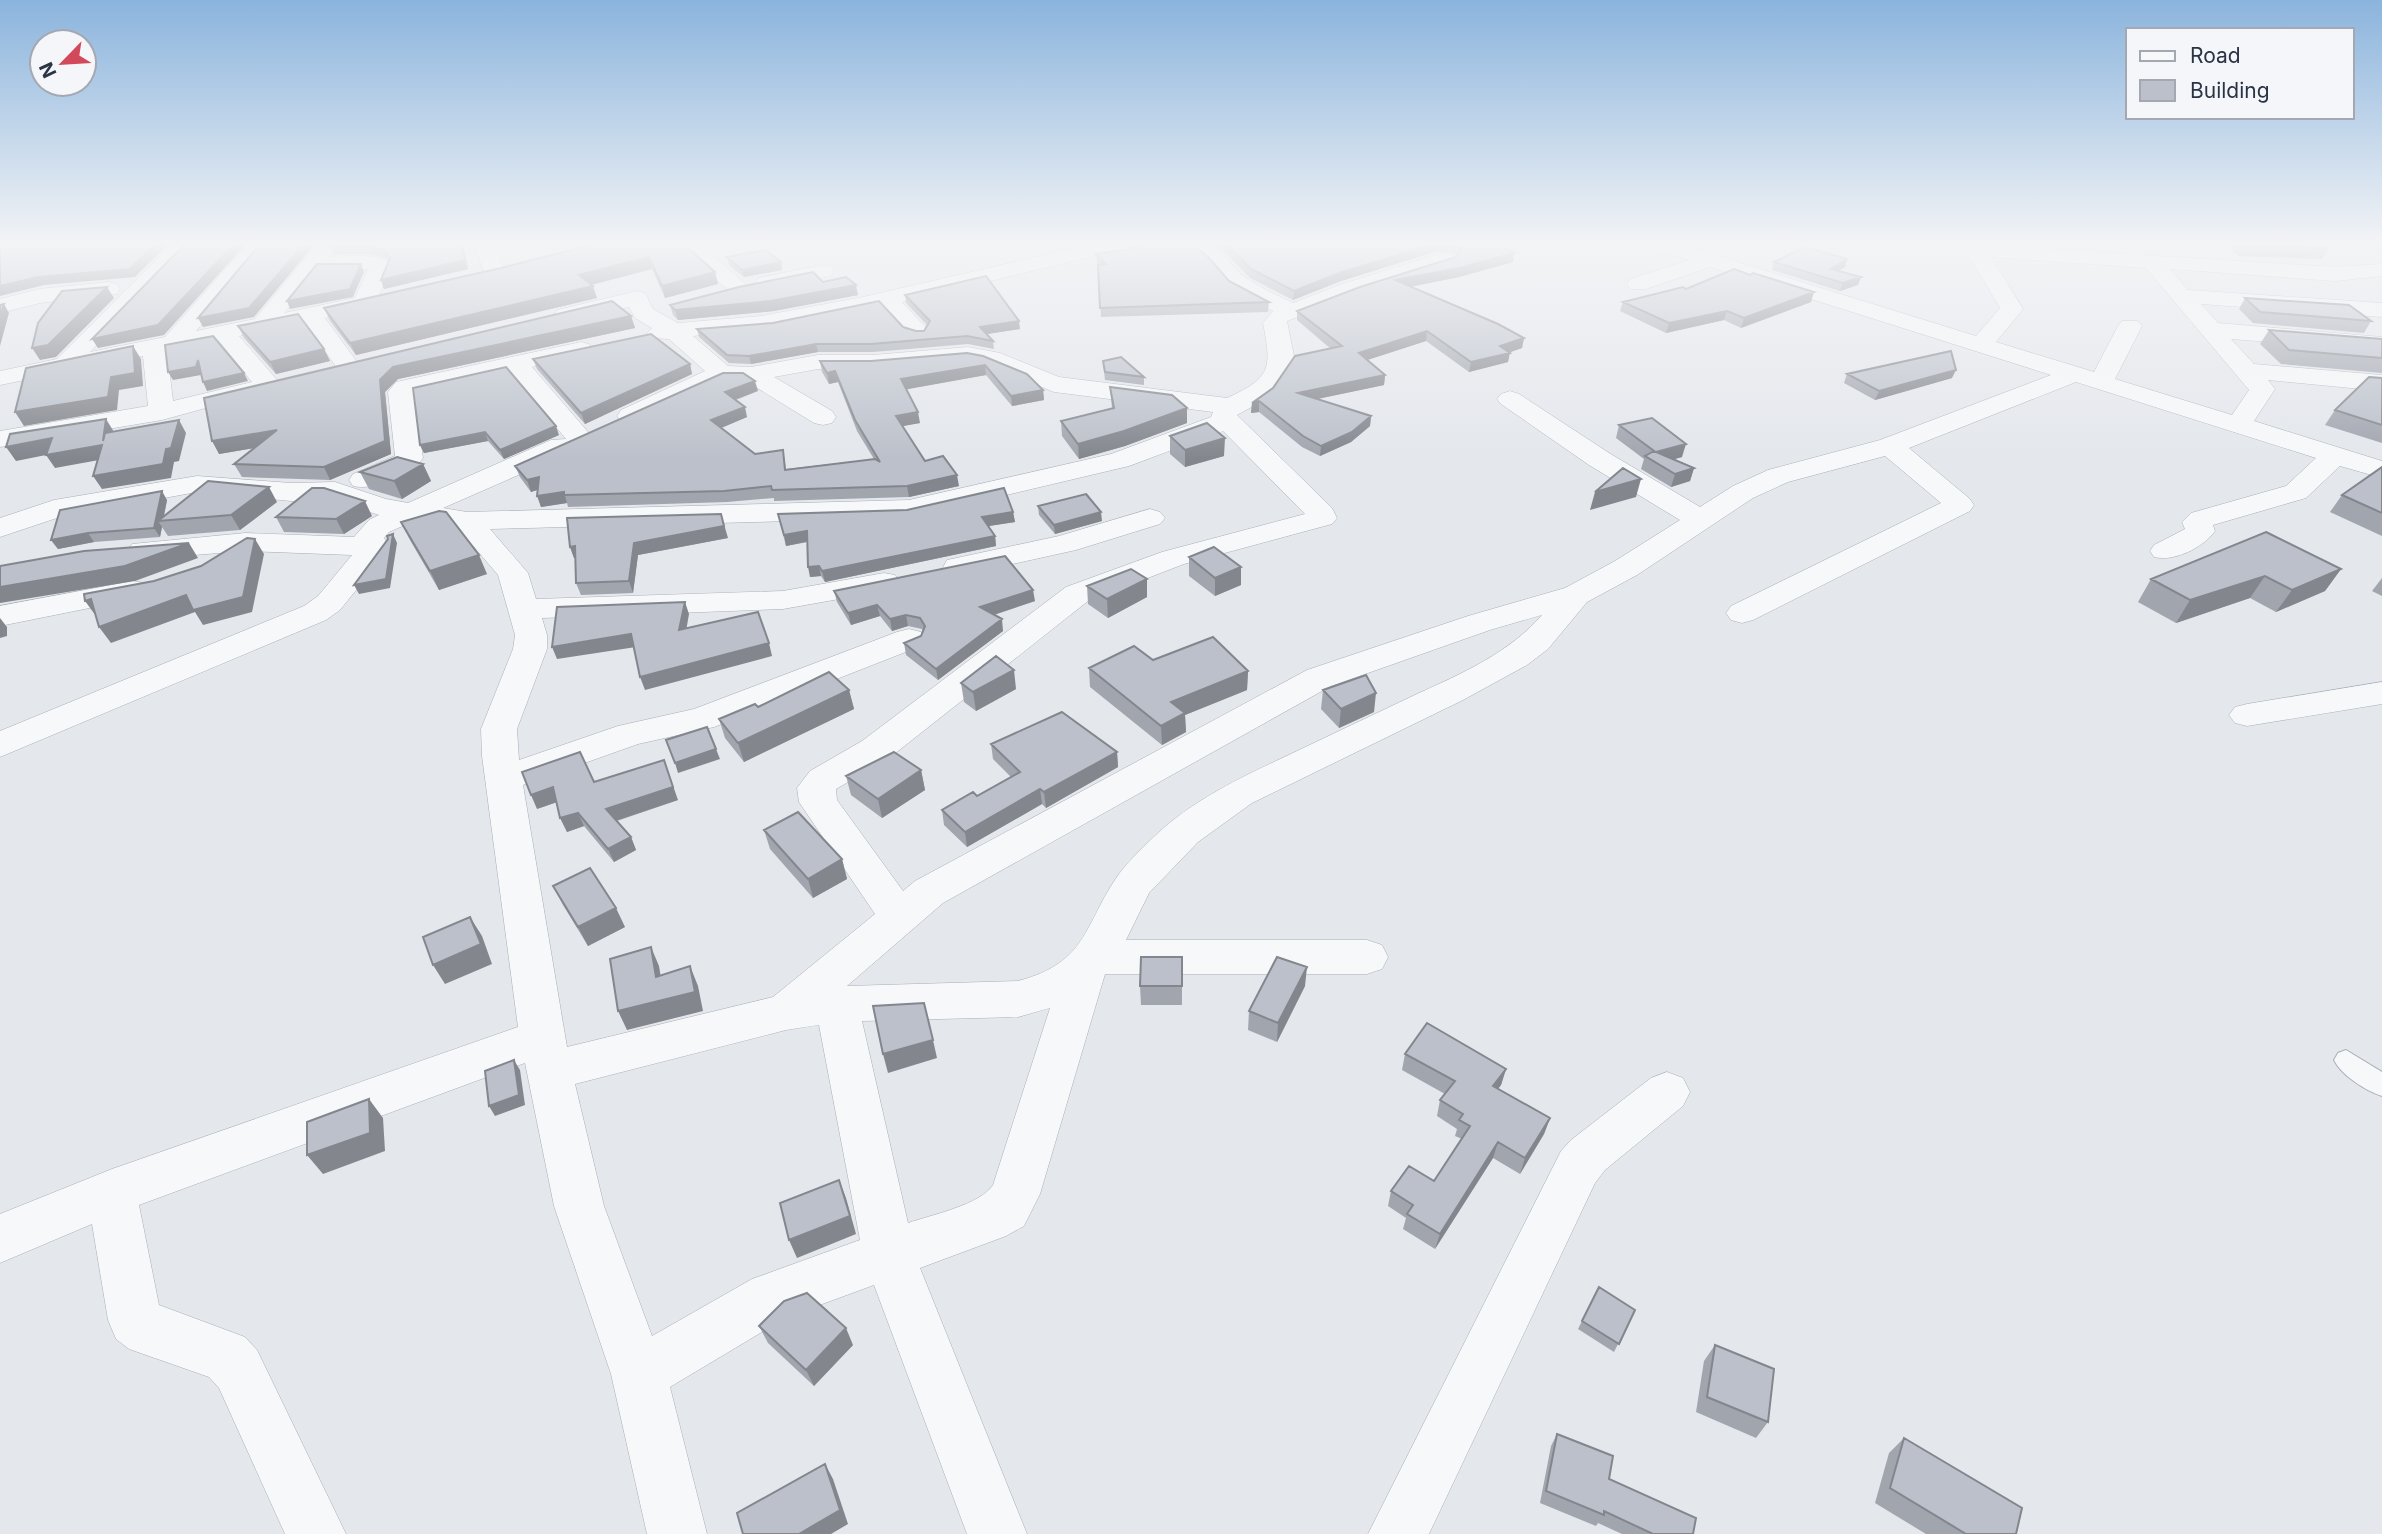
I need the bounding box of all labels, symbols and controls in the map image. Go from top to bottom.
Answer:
north arrow [28,28,98,98]
legend [2126,28,2354,119]
text: Road [2190,43,2241,68]
text: N [35,59,62,81]
text: Building [2190,78,2270,103]

